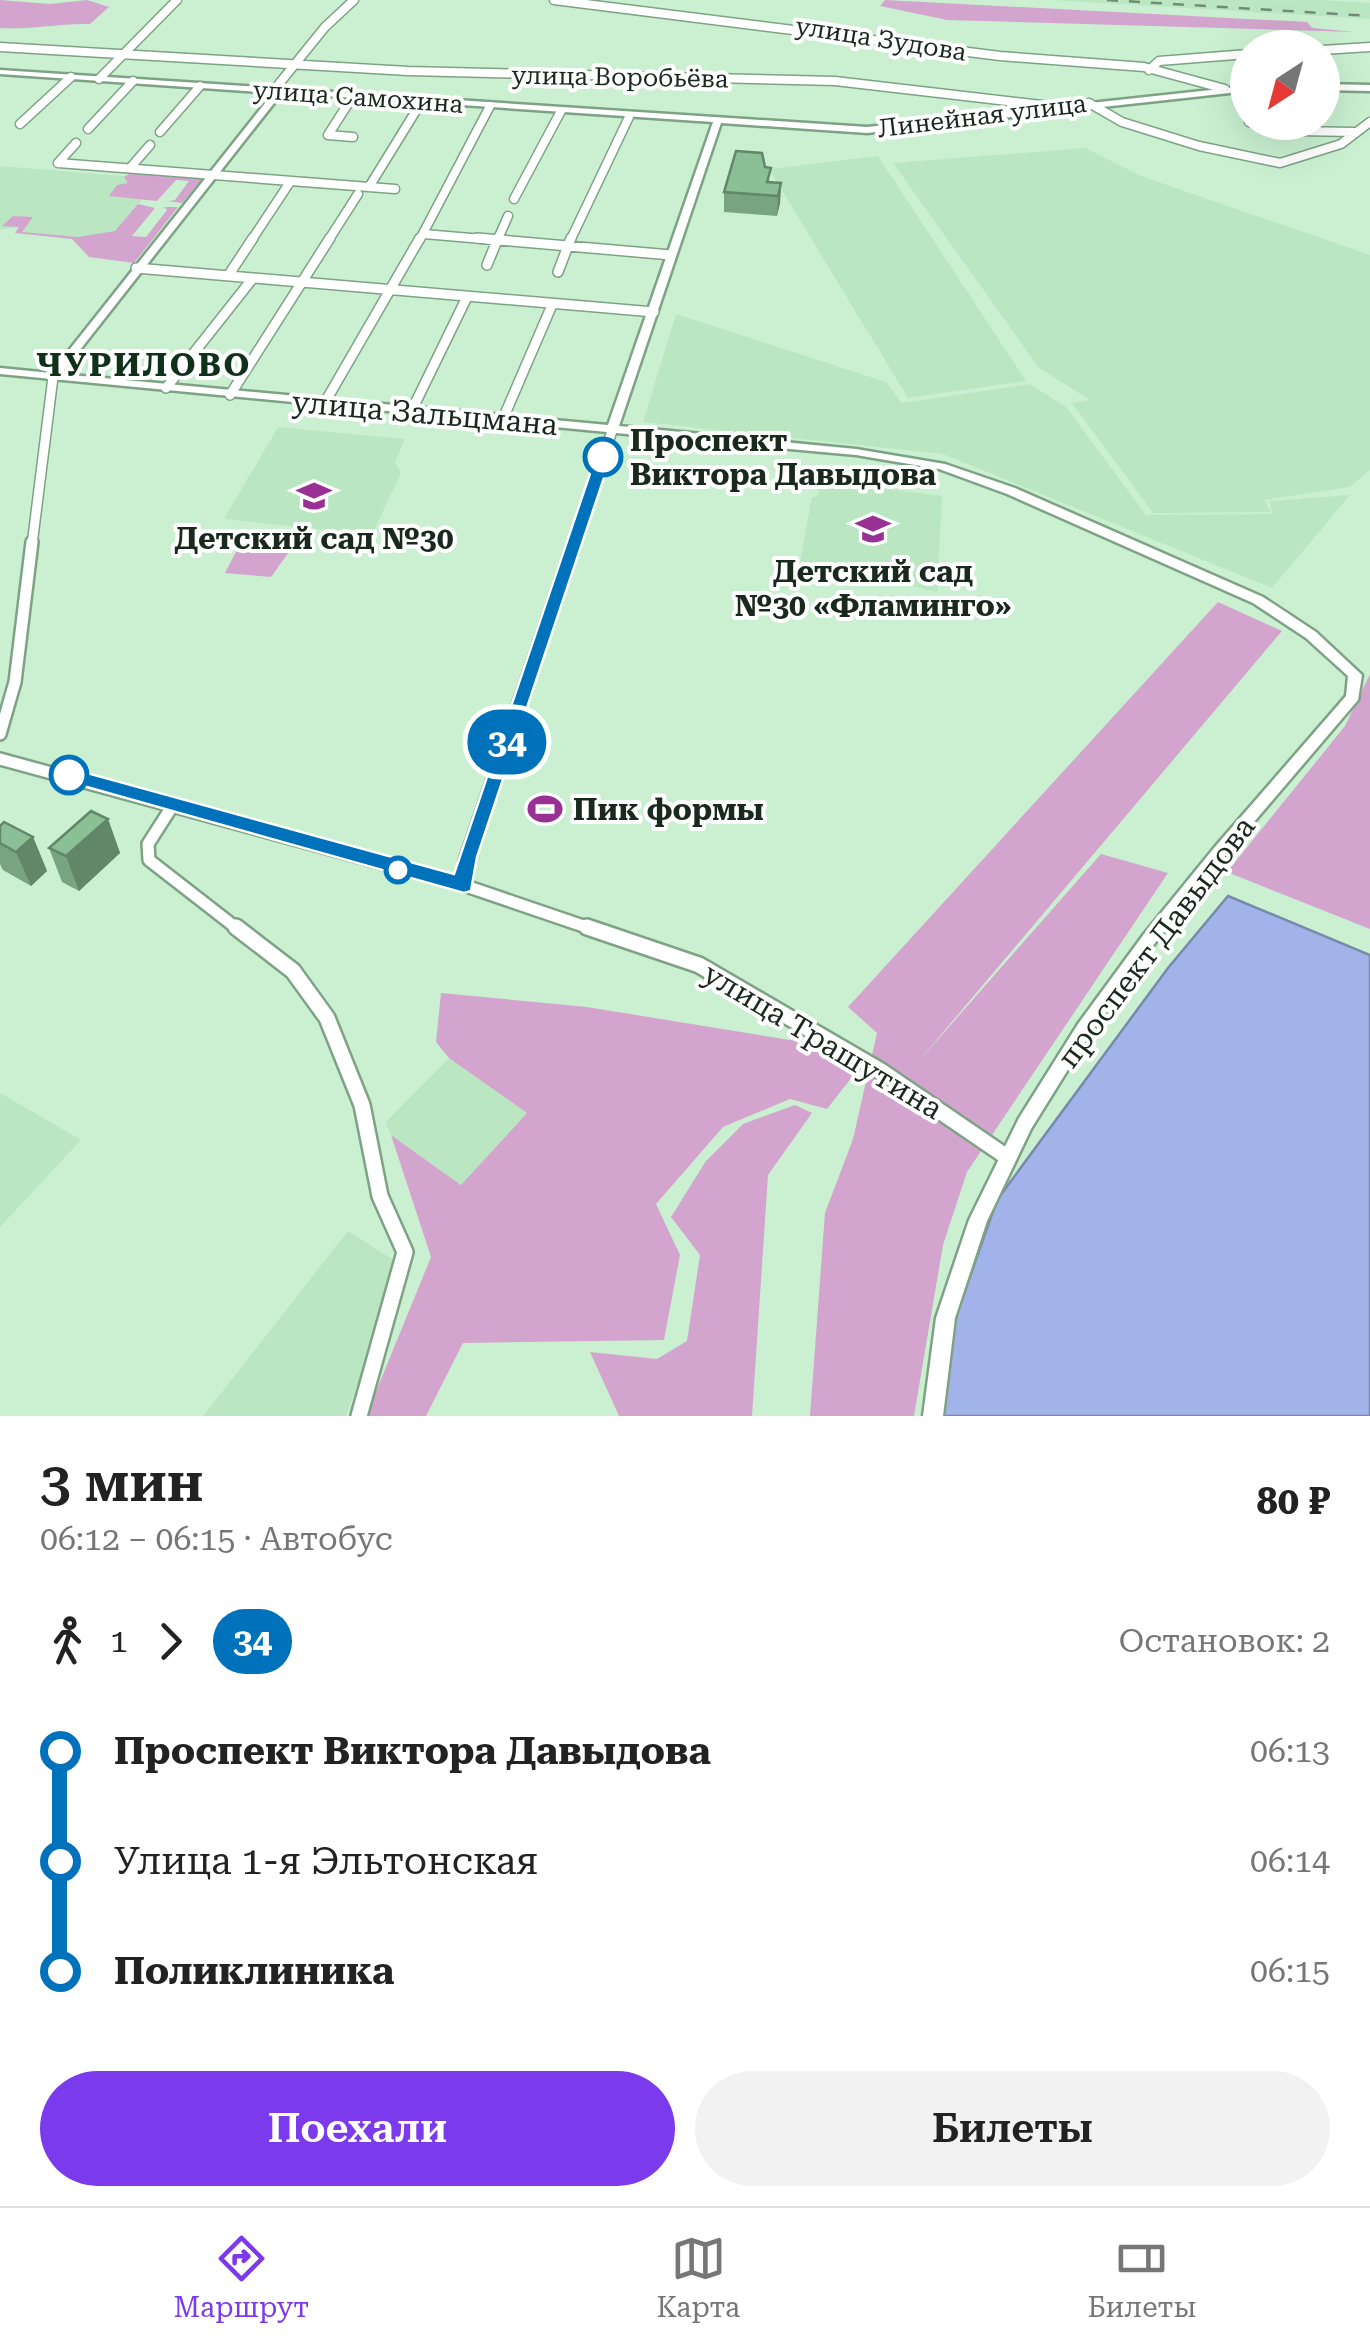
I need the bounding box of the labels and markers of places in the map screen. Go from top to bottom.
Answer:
place label: Проспект Виктора Давыдова [630,423,937,492]
marker: Проспект Виктора Давыдова [584,438,622,476]
school or university icon: Детский сад №30 [295,477,333,515]
school or university icon: Детский сад №30 «Фламинго» [854,510,892,548]
place label: Детский сад №30 [175,521,454,556]
place label: Детский сад №30 «Фламинго» [735,554,1011,623]
unlabelled marker [50,756,88,794]
sports icon: Пик формы [526,790,564,828]
place label: Пик формы [573,792,764,827]
unlabelled marker [385,857,411,883]

